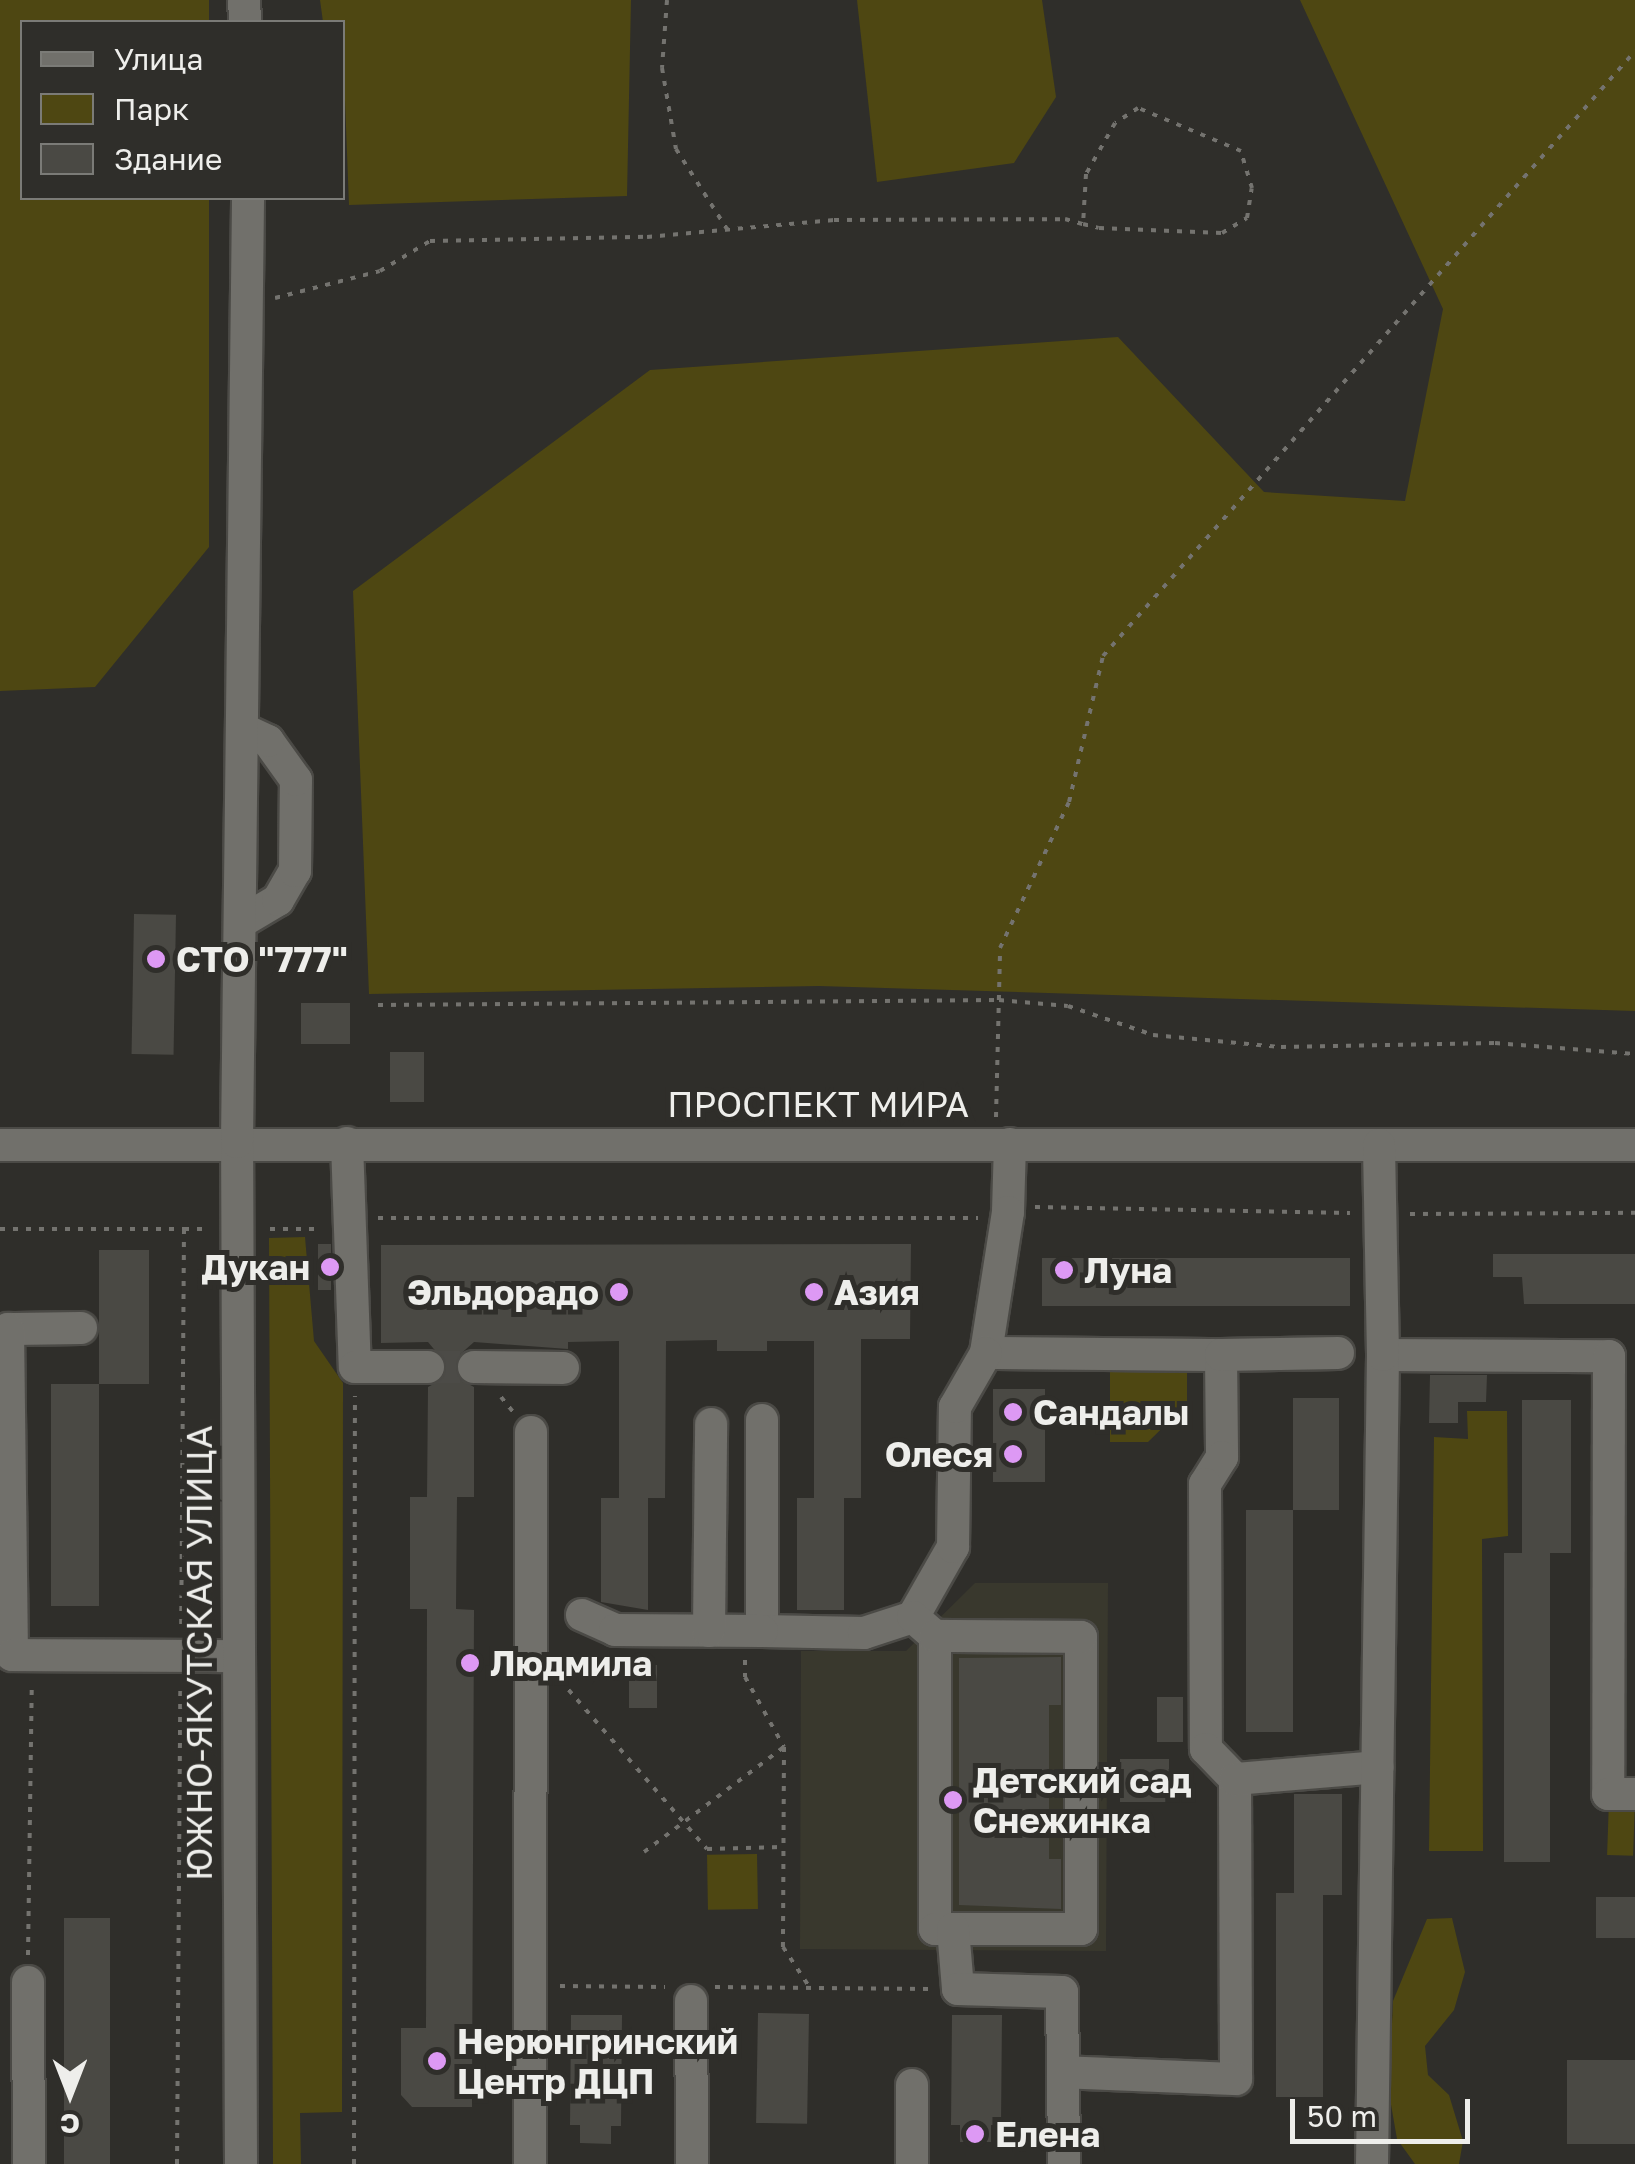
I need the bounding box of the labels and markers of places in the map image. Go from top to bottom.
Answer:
place label: СТО "777" [176,938,348,980]
marker: СТО "777" [145,948,167,970]
place label: Дукан [201,1246,310,1288]
place label: Луна [1084,1249,1172,1291]
marker: Дукан [319,1256,341,1278]
marker: Луна [1053,1259,1075,1281]
place label: Эльдорадо [407,1271,599,1313]
place label: Азия [834,1271,920,1313]
marker: Эльдорадо [608,1281,630,1303]
marker: Азия [803,1281,825,1303]
place label: Сандалы [1033,1391,1189,1433]
marker: Сандалы [1002,1401,1024,1423]
place label: Олеся [885,1433,993,1475]
marker: Олеся [1002,1443,1024,1465]
place label: Людмила [490,1642,652,1684]
marker: Людмила [459,1652,481,1674]
place label: Детский сад Снежинка [973,1759,1192,1841]
marker: Детский сад Снежинка [942,1789,964,1811]
place label: Нерюнгринский Центр ДЦП [457,2020,738,2102]
marker: Нерюнгринский Центр ДЦП [426,2050,448,2072]
place label: Елена [995,2113,1100,2155]
marker: Елена [964,2123,986,2145]

